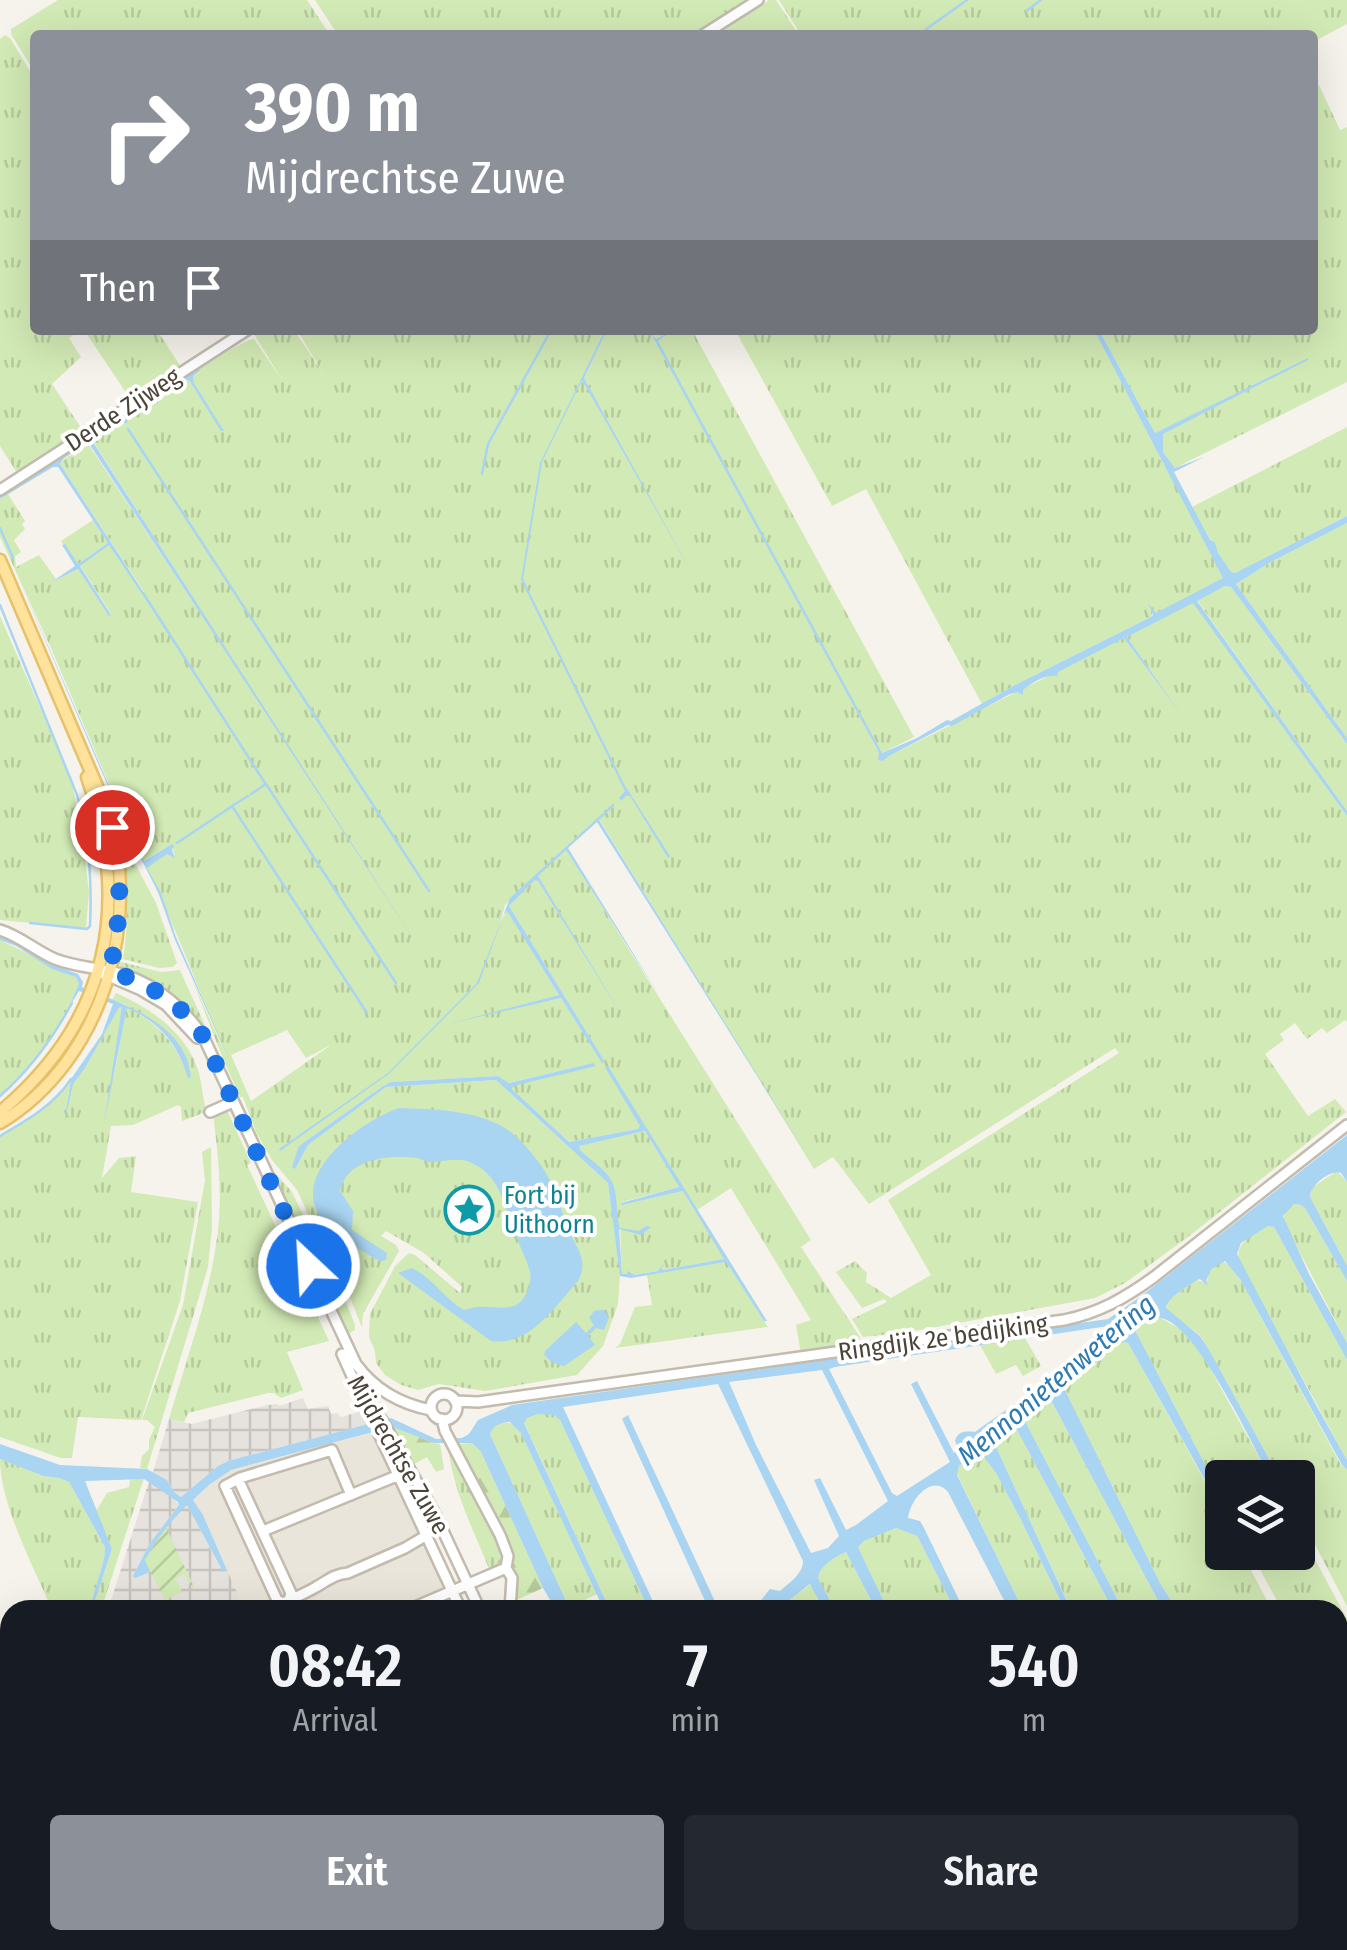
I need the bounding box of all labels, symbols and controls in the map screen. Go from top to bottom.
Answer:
text: 390 m [245,66,420,150]
icon: right [80,70,210,200]
text: Mijdrechtse Zuwe [245,151,566,205]
icon: arrive [176,260,231,315]
text: Then [80,265,156,311]
street label: Derde Zijweg [60,362,186,458]
pin [70,785,155,870]
icon: arrive [85,800,140,855]
place label: Fort bij Uithoorn [504,1181,595,1240]
place icon: Fort bij Uithoorn [443,1184,495,1236]
position arrow [257,1214,361,1318]
water label: Mennonietenwetering [951,1288,1161,1472]
street label: Ringdijk 2e bedijking [836,1308,1050,1368]
street label: Mijdrechtse Zuwe [340,1370,456,1540]
map controls [1205,1460,1315,1570]
button: layers [1205,1460,1315,1570]
text: 08:42 [268,1630,402,1702]
text: 7 [683,1630,708,1702]
text: 540 [988,1630,1080,1702]
text: Arrival [293,1701,378,1739]
text: min [670,1701,720,1739]
text: m [1022,1701,1046,1739]
button: Exit [50,1815,664,1930]
button: Share [684,1815,1298,1930]

